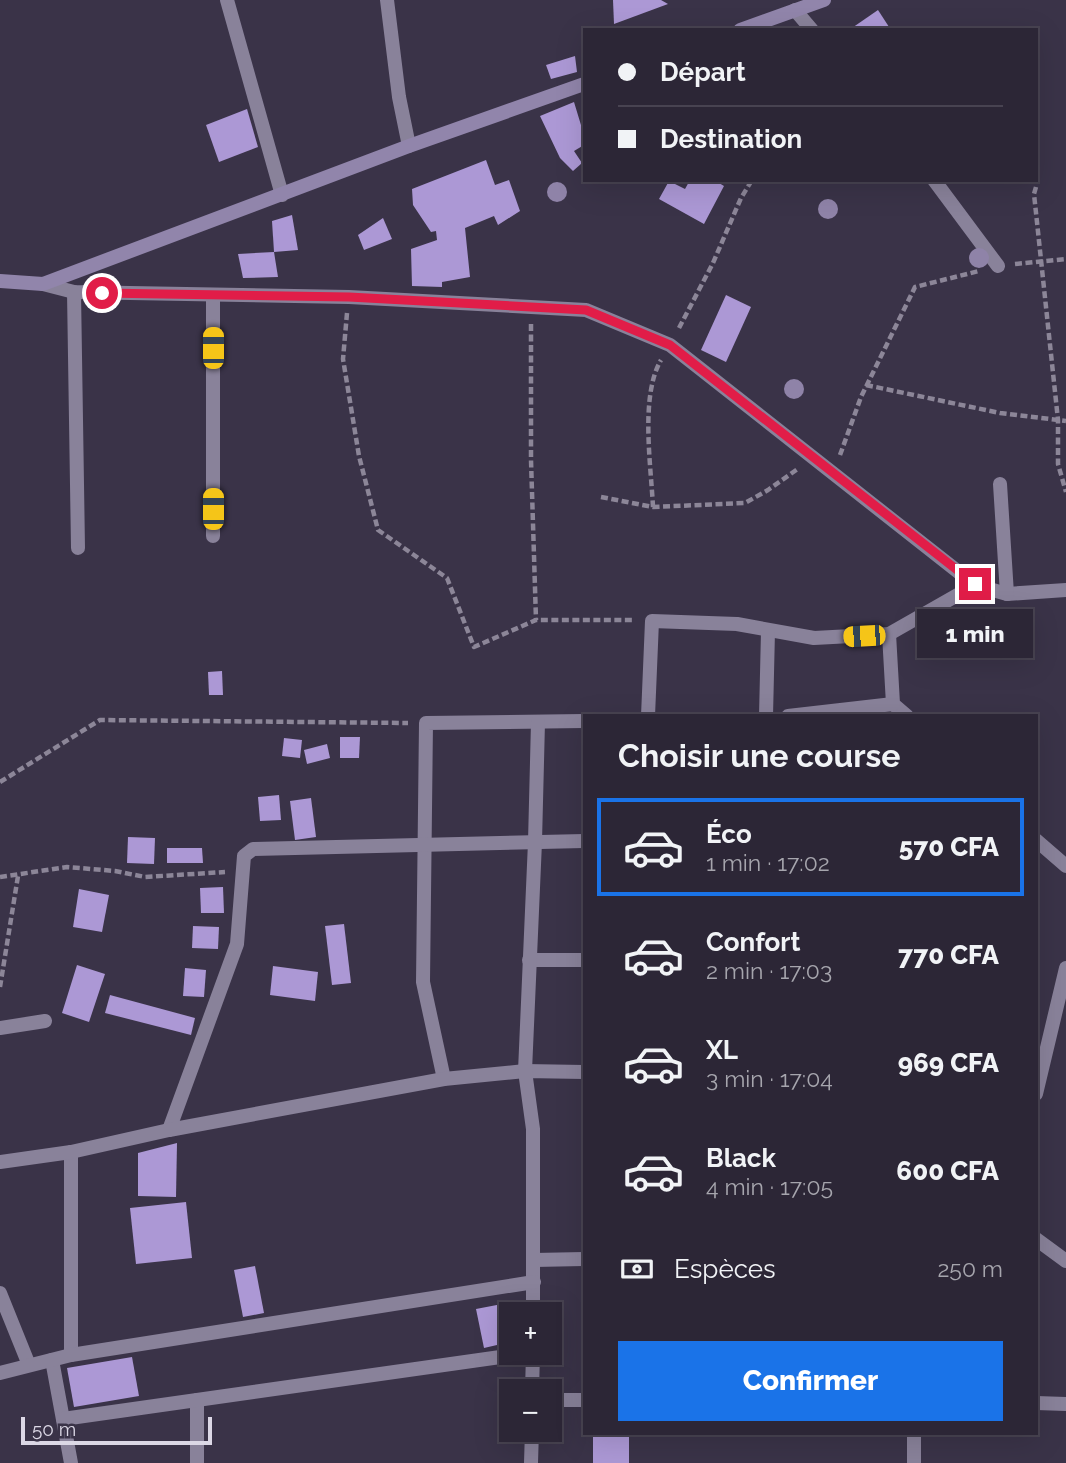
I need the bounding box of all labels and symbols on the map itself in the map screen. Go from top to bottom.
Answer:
route start [86,277,118,309]
car [203,327,224,369]
car [203,488,224,530]
route end [959,568,991,600]
callout: 1 min [917,608,1033,658]
car [843,624,886,648]
scale bar [21,1414,212,1446]

